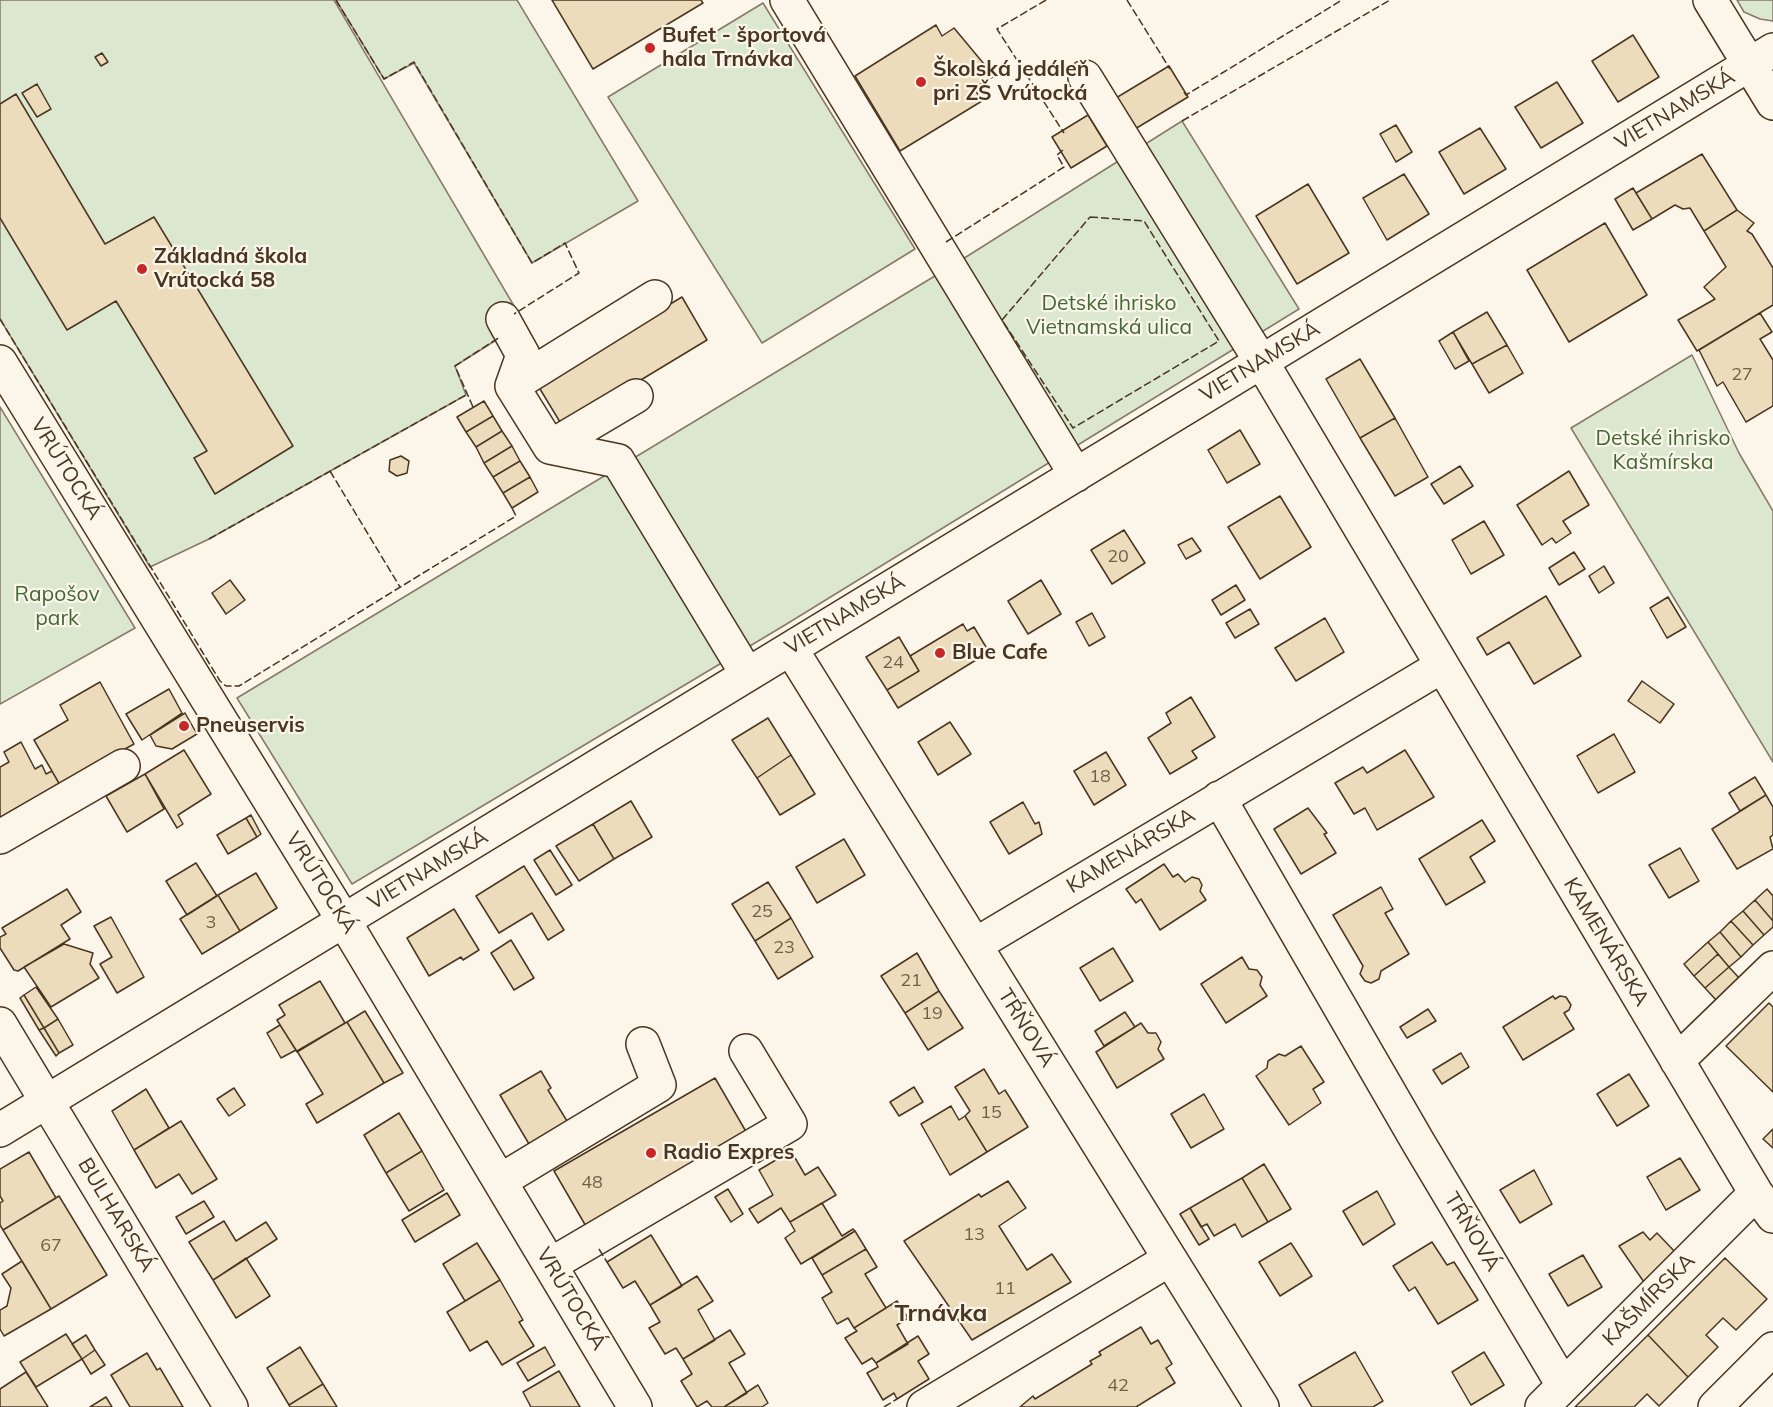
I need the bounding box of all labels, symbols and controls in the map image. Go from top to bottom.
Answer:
place label: Bufet - športová hala Trnávka [662,23,826,73]
marker: Bufet - športová hala Trnávka [643,41,657,55]
place label: Školská jedáleň pri ZŠ Vrútocká [933,57,1089,107]
street label: VIETNAMSKÁ [1611,64,1739,156]
marker: Školská jedáleň pri ZŠ Vrútocká [914,75,928,89]
place label: Základná škola Vrútocká 58 [154,244,307,294]
marker: Základná škola Vrútocká 58 [135,262,149,276]
park label: Detské ihrisko Vietnamská ulica [1026,291,1192,341]
street label: VIETNAMSKÁ [1196,316,1324,408]
house number: 27 [1731,364,1753,386]
street label: VRÚTOCKÁ [25,414,107,524]
park label: Detské ihrisko Kašmírska [1595,426,1731,476]
house number: 20 [1107,546,1129,568]
street label: VIETNAMSKÁ [781,569,909,661]
park label: Rapošov park [14,582,100,632]
place label: Blue Cafe [952,640,1048,666]
marker: Blue Cafe [933,646,947,660]
house number: 24 [882,652,904,674]
place label: Pneuservis [196,713,305,739]
marker: Pneuservis [177,719,191,733]
house number: 18 [1089,766,1111,788]
street label: KAMENÁRSKA [1062,803,1200,899]
street label: VIETNAMSKÁ [364,824,492,916]
street label: VRÚTOCKÁ [280,828,362,938]
street label: KAMENÁRSKA [1558,873,1654,1011]
house number: 25 [751,901,773,923]
house number: 3 [206,912,216,934]
house number: 23 [773,937,795,959]
house number: 21 [900,970,922,992]
street label: TŔŇOVÁ [992,984,1060,1072]
house number: 19 [921,1003,943,1025]
house number: 15 [980,1102,1002,1124]
place label: Radio Expres [663,1140,795,1166]
marker: Radio Expres [644,1146,658,1160]
street label: BULHARSKÁ [72,1154,160,1276]
house number: 48 [581,1172,603,1194]
street label: TŔŇOVÁ [1439,1188,1505,1276]
house number: 13 [963,1224,985,1246]
house number: 67 [40,1235,62,1257]
street label: VRÚTOCKÁ [531,1243,611,1355]
street label: KAŠMÍRSKA [1598,1249,1700,1351]
house number: 11 [994,1278,1016,1300]
district label: Trnávka [895,1300,987,1328]
house number: 42 [1107,1375,1129,1397]

